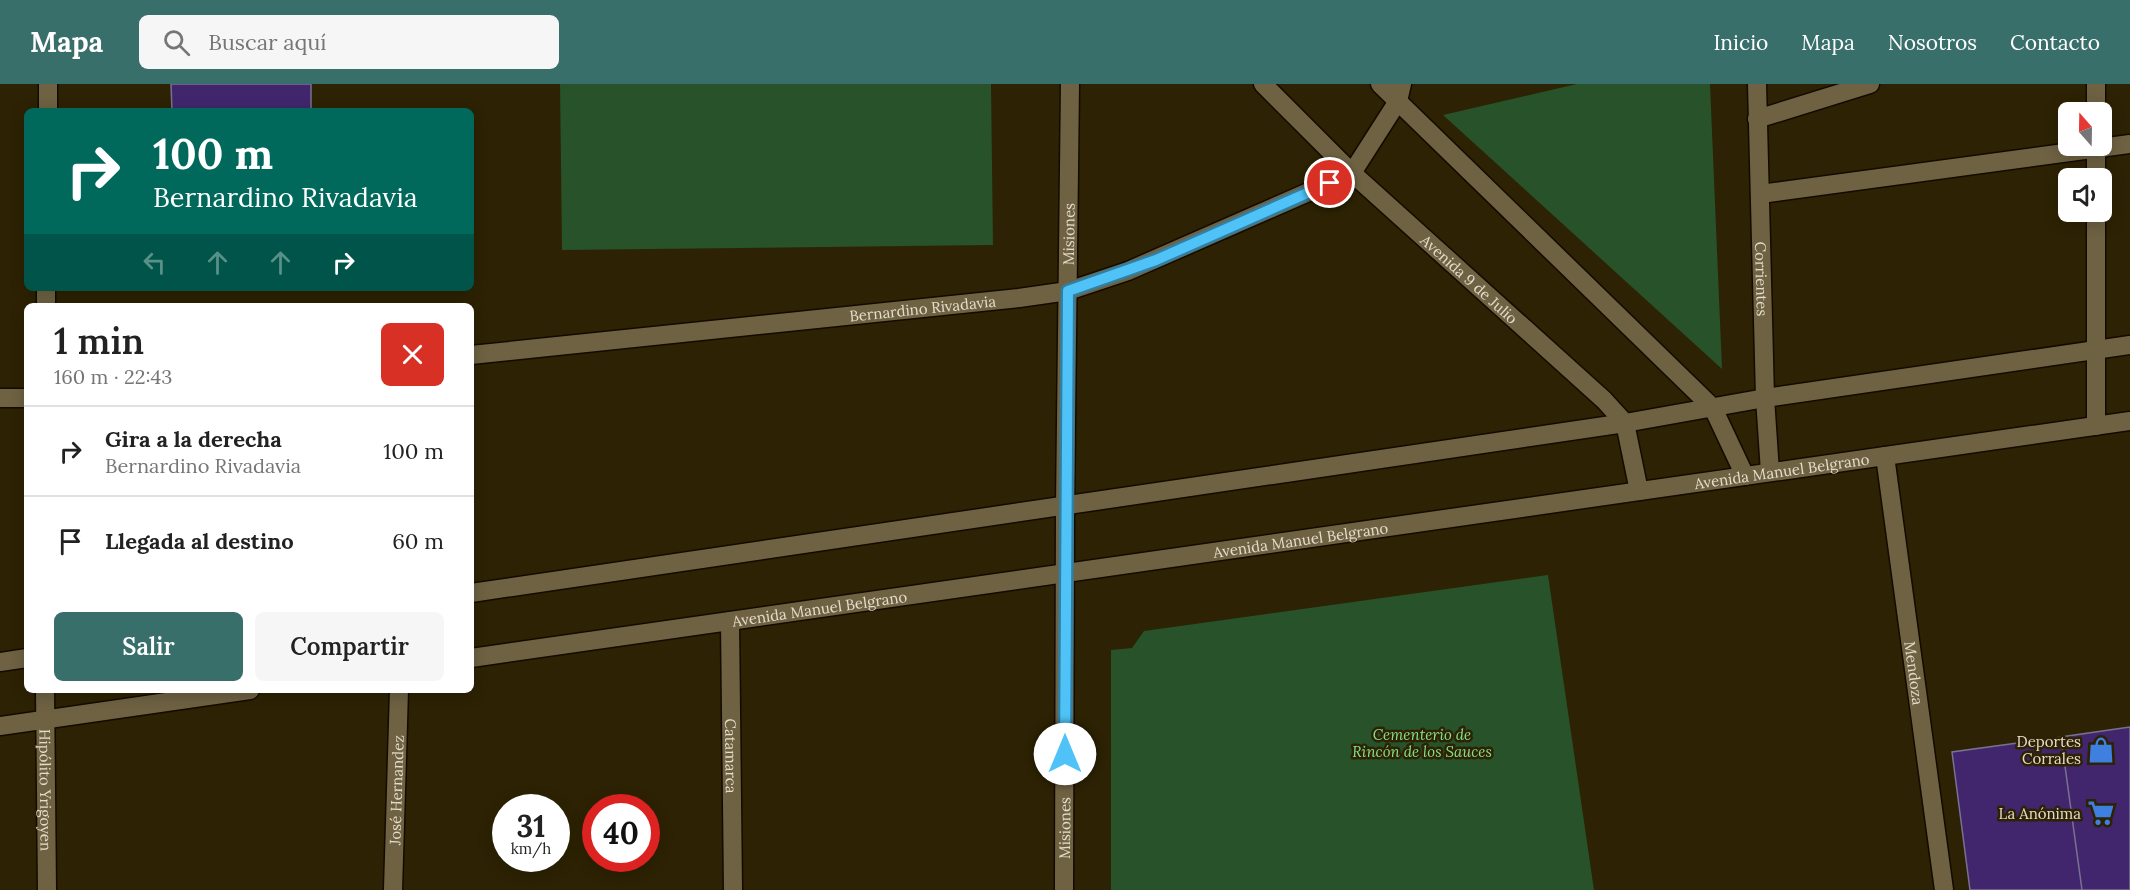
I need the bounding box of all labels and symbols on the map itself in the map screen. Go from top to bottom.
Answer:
north arrow [2058,102,2112,156]
pin [1304,157,1355,208]
street label: Misiones [1058,203,1078,265]
street label: Avenida 9 de Julio [1416,230,1522,328]
street label: Corrientes [1752,241,1772,316]
street label: Bernardino Rivadavia [848,291,997,325]
street label: Avenida Manuel Belgrano [1692,449,1871,493]
street label: Avenida Manuel Belgrano [1211,518,1389,562]
street label: Avenida Manuel Belgrano [730,586,908,630]
street label: Mendoza [1901,640,1928,706]
street label: Catamarca [722,718,741,794]
position arrow [1033,722,1097,786]
park label: Cementerio de Rincón de los Sauces [1352,725,1492,761]
street label: Hipólito Yrigoyen [36,729,56,851]
place label: Deportes Corrales [2016,732,2081,768]
street label: José Hernandez [385,735,407,846]
shop icon: Deportes Corrales [2086,735,2116,765]
speed limit sign: 40 [582,794,660,872]
street label: Misiones [1055,797,1074,859]
supermarket icon: La Anónima [2086,798,2116,828]
place label: La Anónima [1999,804,2081,823]

